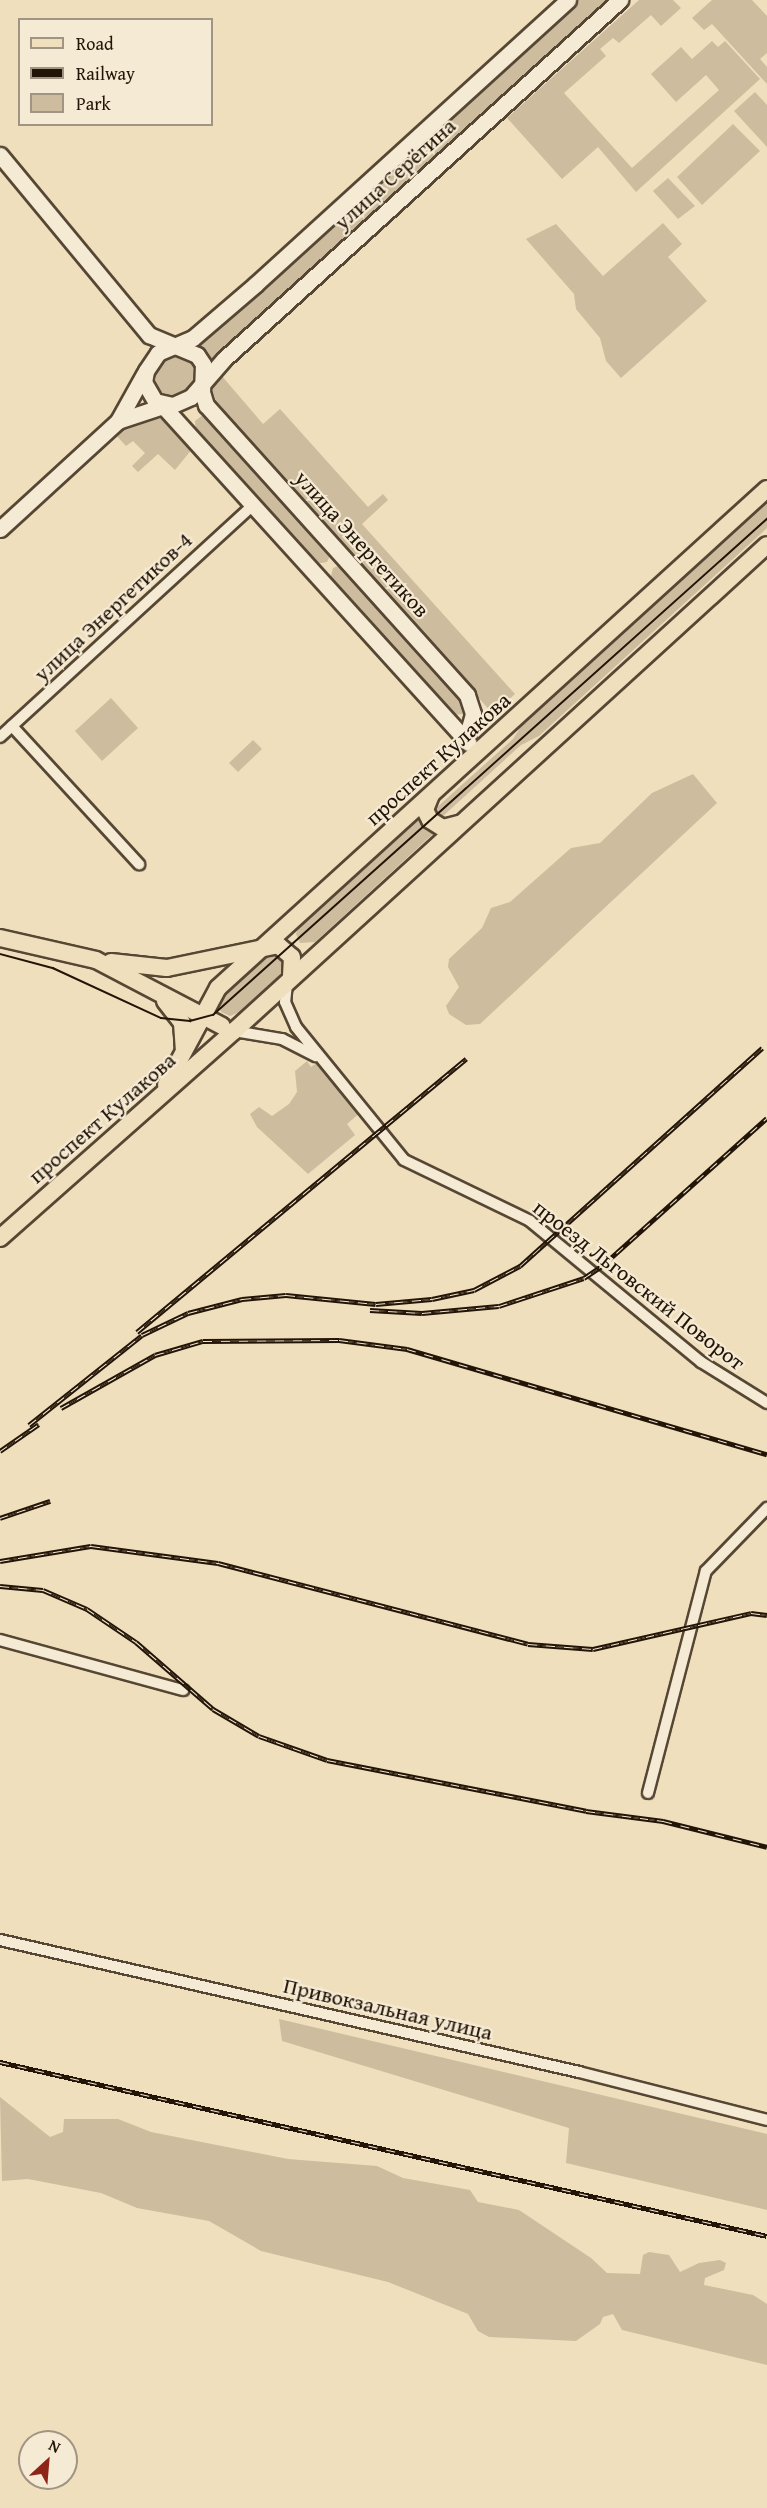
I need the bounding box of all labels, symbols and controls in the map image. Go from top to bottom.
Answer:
legend [18,18,213,126]
text: Road [76,30,114,57]
text: Railway [76,60,135,87]
text: Park [76,90,111,117]
street label: улица Серёгина [329,113,461,235]
street label: улица Энергетиков [289,465,435,623]
street label: улица Энергетиков-4 [28,527,198,687]
street label: проспект Кулакова [360,687,516,831]
street label: проспект Кулакова [23,1047,181,1189]
street label: проезд Льговский Поворот [528,1194,750,1376]
street label: Привокзальная улица [281,1972,495,2046]
north arrow [18,2430,78,2490]
text: N [45,2432,65,2459]

